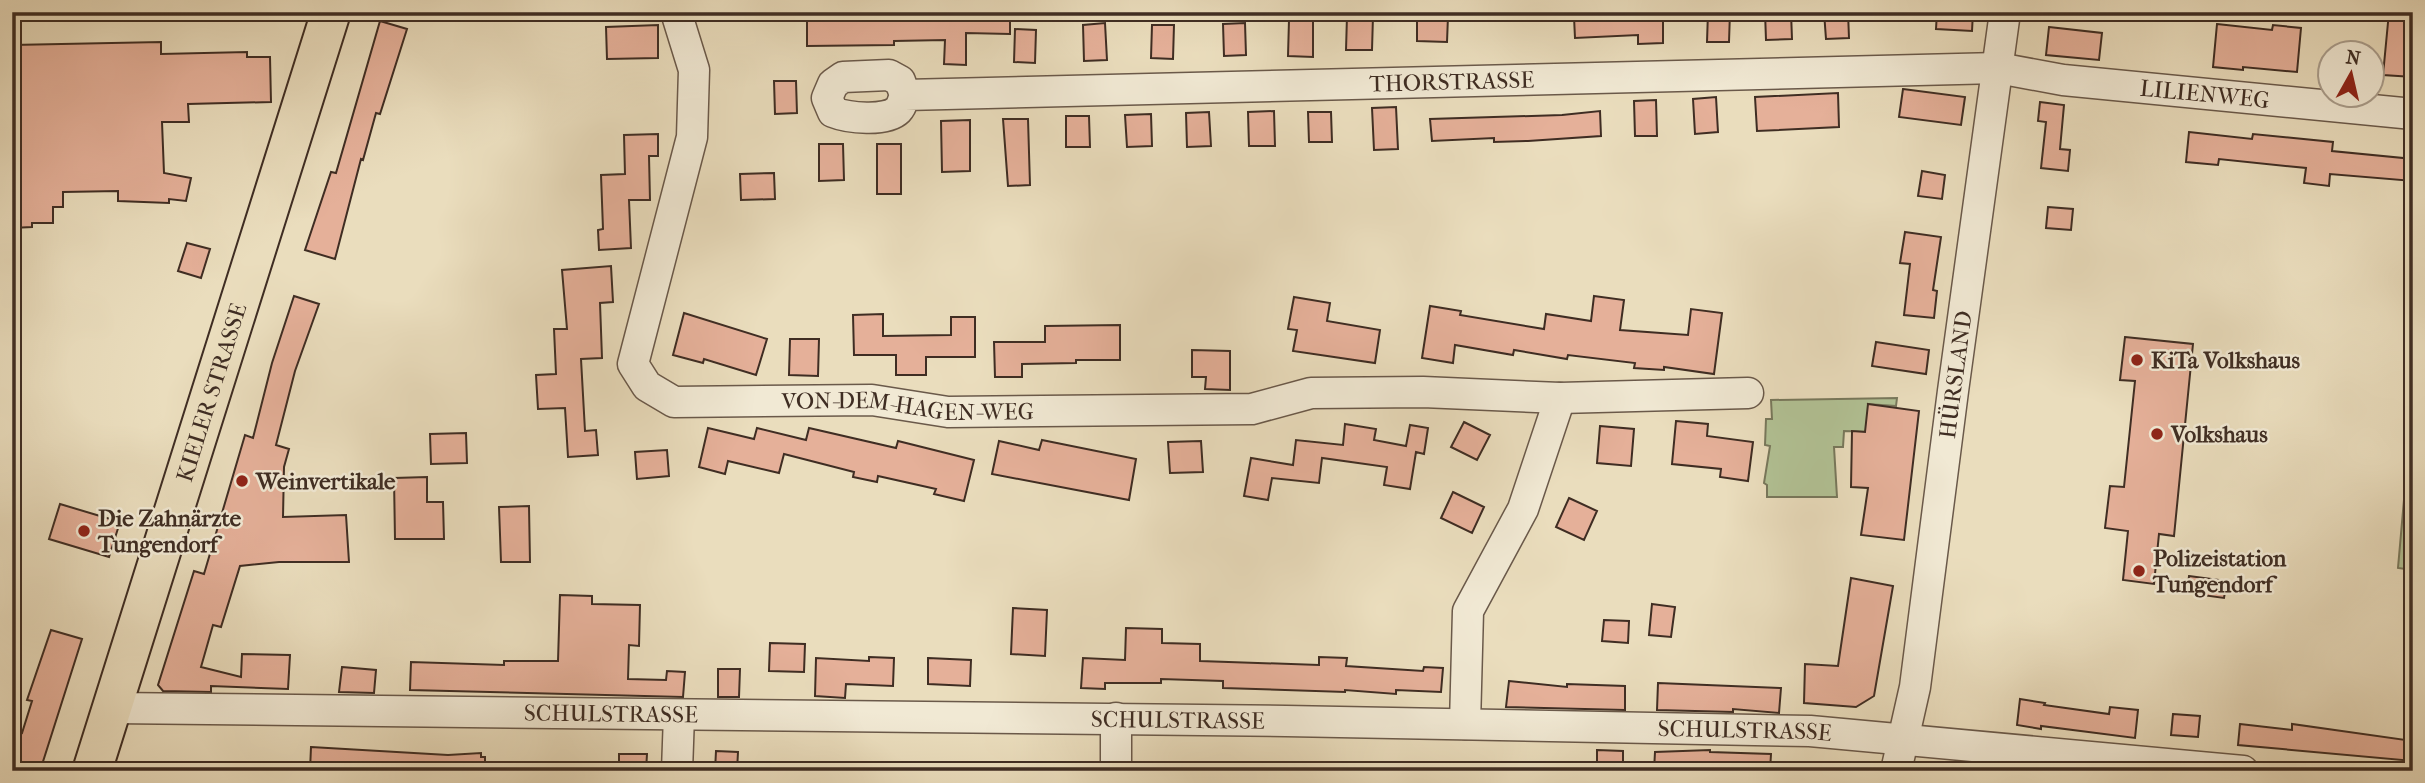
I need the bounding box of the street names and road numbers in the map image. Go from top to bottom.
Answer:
street label: THORSTRASSE [1369,66,1535,97]
street label: LILIENWEG [2139,74,2271,114]
street label: KIELER STRASSE [170,300,252,485]
street label: HÜRSLAND [1934,309,1977,440]
street label: VON-DEM-HAGEN-WEG [780,386,1034,426]
street label: SCHULSTRASSE [524,699,698,728]
street label: SCHULSTRASSE [1091,705,1265,734]
street label: SCHULSTRASSE [1658,715,1833,746]

